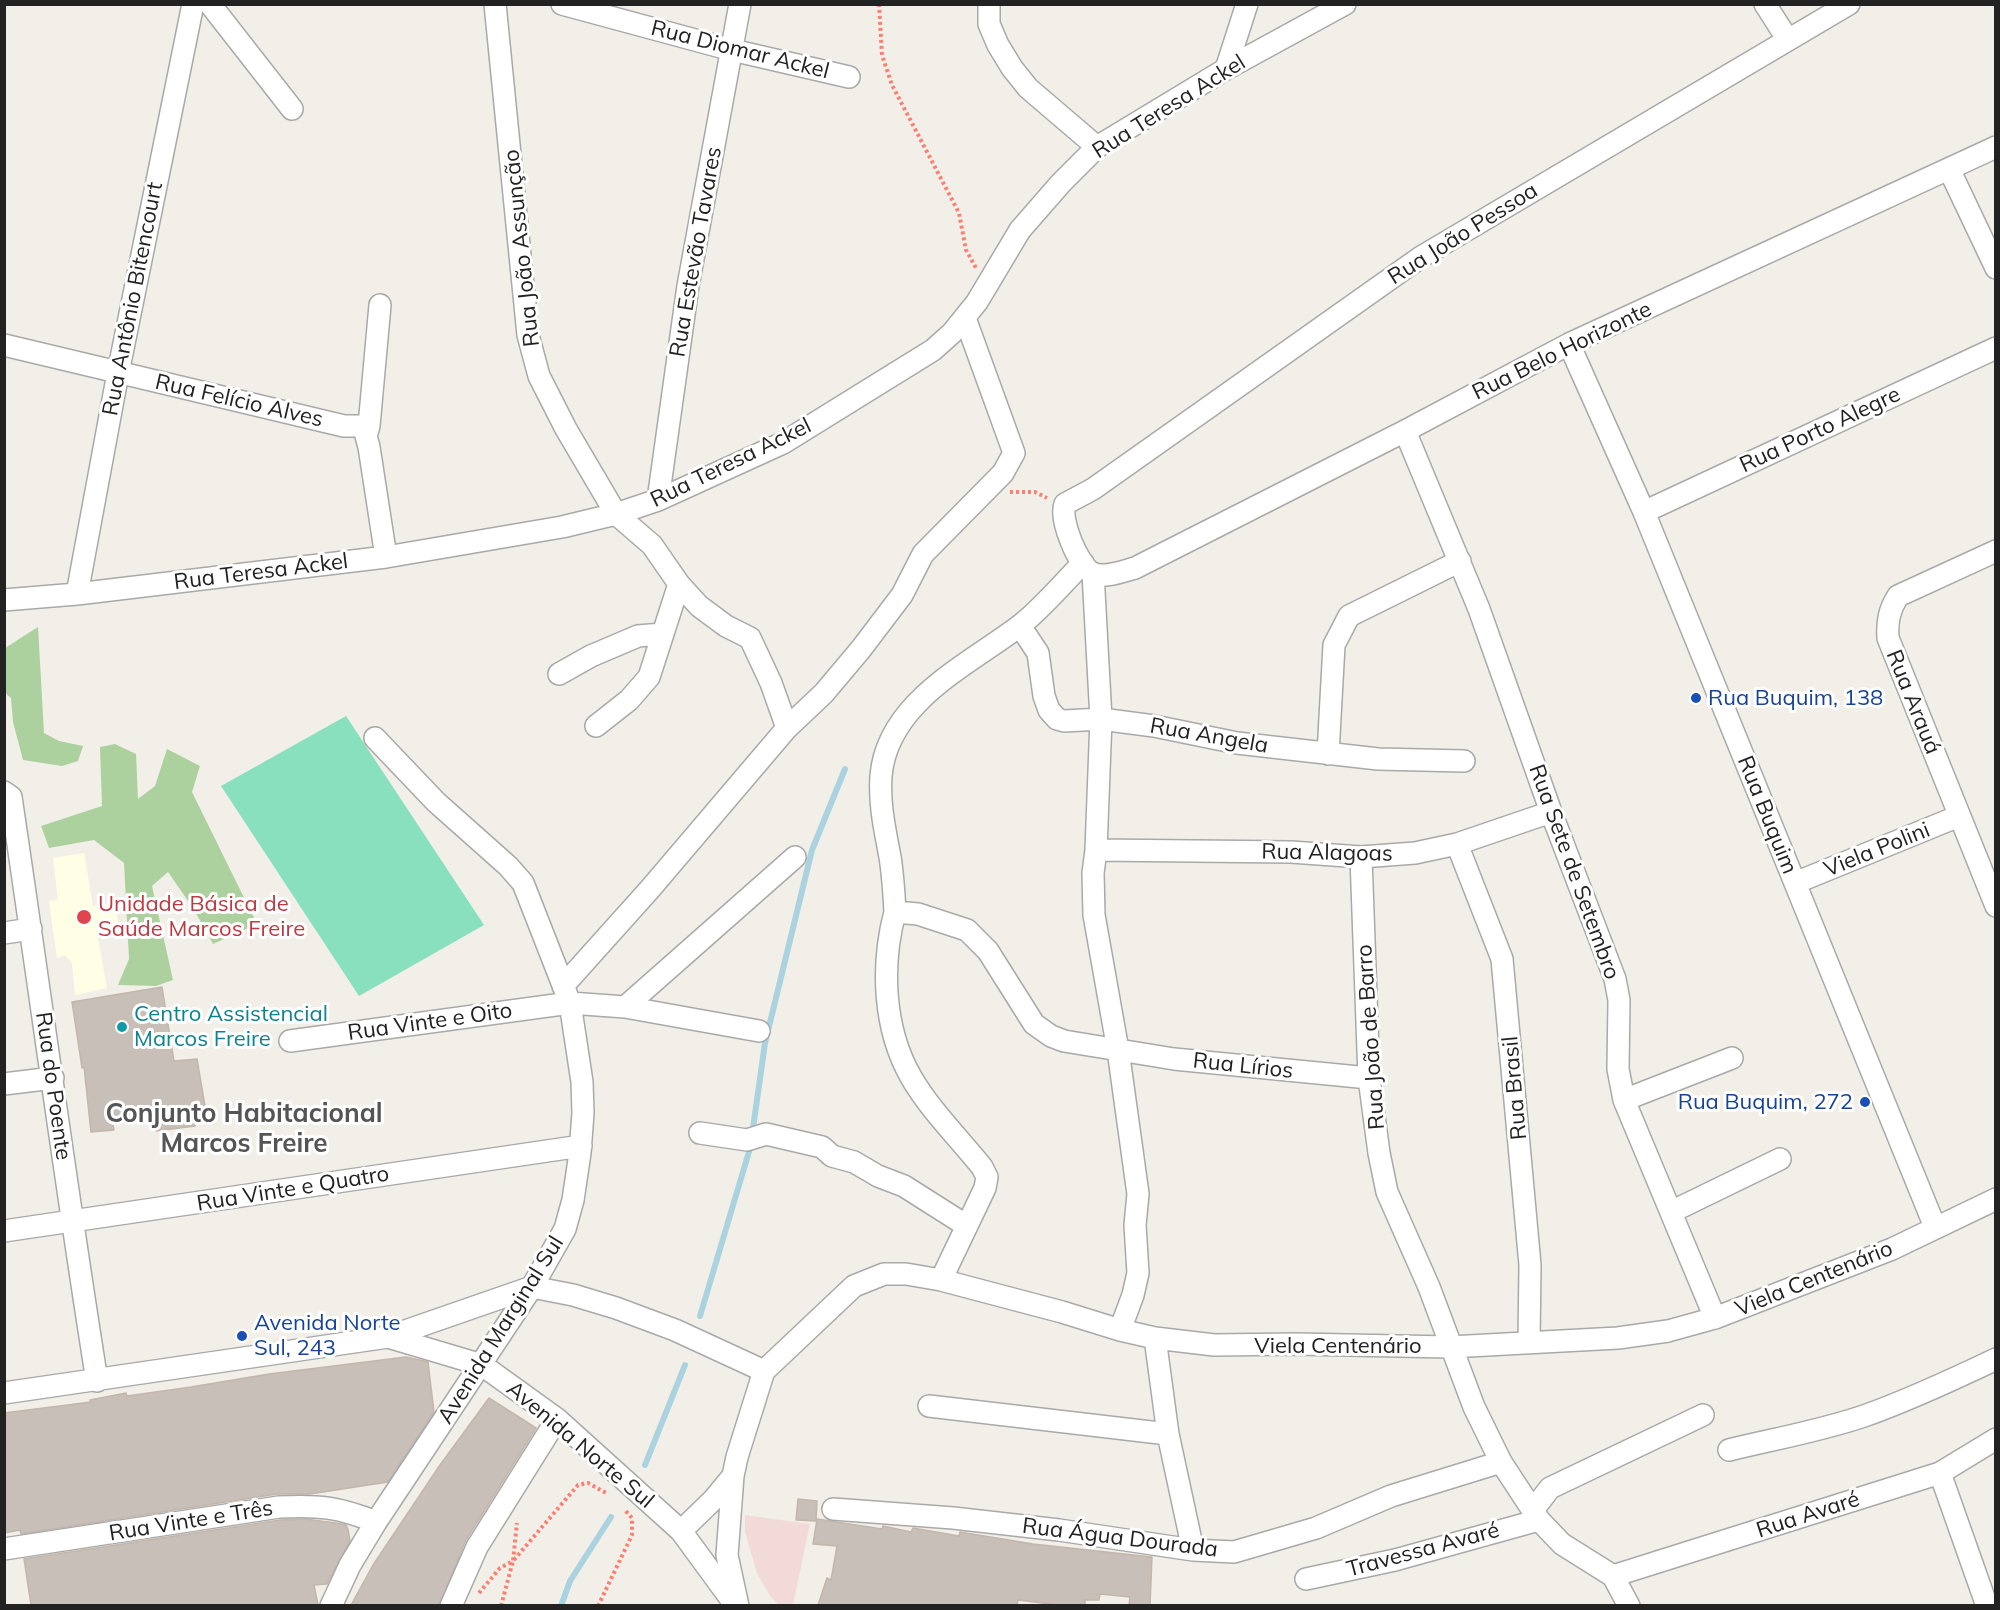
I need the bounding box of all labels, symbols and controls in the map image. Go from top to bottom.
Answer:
street label: Rua Diomar Ackel [648,15,832,85]
street label: Rua Teresa Ackel [1088,49,1250,165]
street label: Rua Estevão Tavares [664,145,728,359]
street label: Rua João Assunção [499,148,545,348]
street label: Rua João Pessoa [1383,177,1543,291]
street label: Rua Antônio Bitencourt [97,180,169,418]
street label: Rua Belo Horizonte [1468,296,1656,406]
street label: Rua Felício Alves [152,369,326,433]
street label: Rua Porto Alegre [1735,381,1905,479]
street label: Rua Teresa Ackel [646,413,816,513]
street label: Rua Teresa Ackel [172,548,350,596]
street label: Rua Arauá [1880,646,1946,758]
place label: Rua Buquim, 138 [1708,685,1883,711]
marker: Rua Buquim, 138 [1689,691,1703,705]
street label: Rua Angela [1148,713,1270,759]
street label: Rua Buquim [1731,752,1803,878]
street label: Rua Sete de Setembro [1523,761,1625,983]
street label: Viela Polini [1820,817,1934,883]
street label: Rua Alagoas [1261,839,1393,867]
place label: Unidade Básica de Saúde Marcos Freire [98,891,305,942]
marker: Unidade Básica de Saúde Marcos Freire [75,908,93,926]
street label: Rua João de Barro [1351,943,1391,1131]
street label: Rua Vinte e Oito [346,997,514,1047]
place label: Centro Assistencial Marcos Freire [134,1001,328,1052]
street label: Rua do Poente [30,1010,76,1162]
marker: Centro Assistencial Marcos Freire [115,1020,129,1034]
street label: Rua Brasil [1497,1035,1533,1141]
street label: Rua Lírios [1192,1048,1294,1084]
place label: Rua Buquim, 272 [1678,1089,1853,1115]
marker: Rua Buquim, 272 [1858,1095,1872,1109]
district label: Conjunto Habitacional Marcos Freire [105,1098,383,1160]
street label: Rua Vinte e Quatro [195,1161,391,1217]
street label: Avenida Marginal Sul [432,1231,570,1429]
street label: Viela Centenário [1731,1235,1897,1323]
place label: Avenida Norte Sul, 243 [254,1310,400,1362]
marker: Avenida Norte Sul, 243 [235,1329,249,1343]
street label: Viela Centenário [1254,1333,1422,1359]
street label: Avenida Norte Sul [501,1376,659,1514]
street label: Rua Avaré [1753,1486,1863,1544]
street label: Rua Vinte e Três [107,1495,275,1547]
street label: Rua Água Dourada [1021,1513,1219,1563]
street label: Travessa Avaré [1344,1517,1502,1583]

